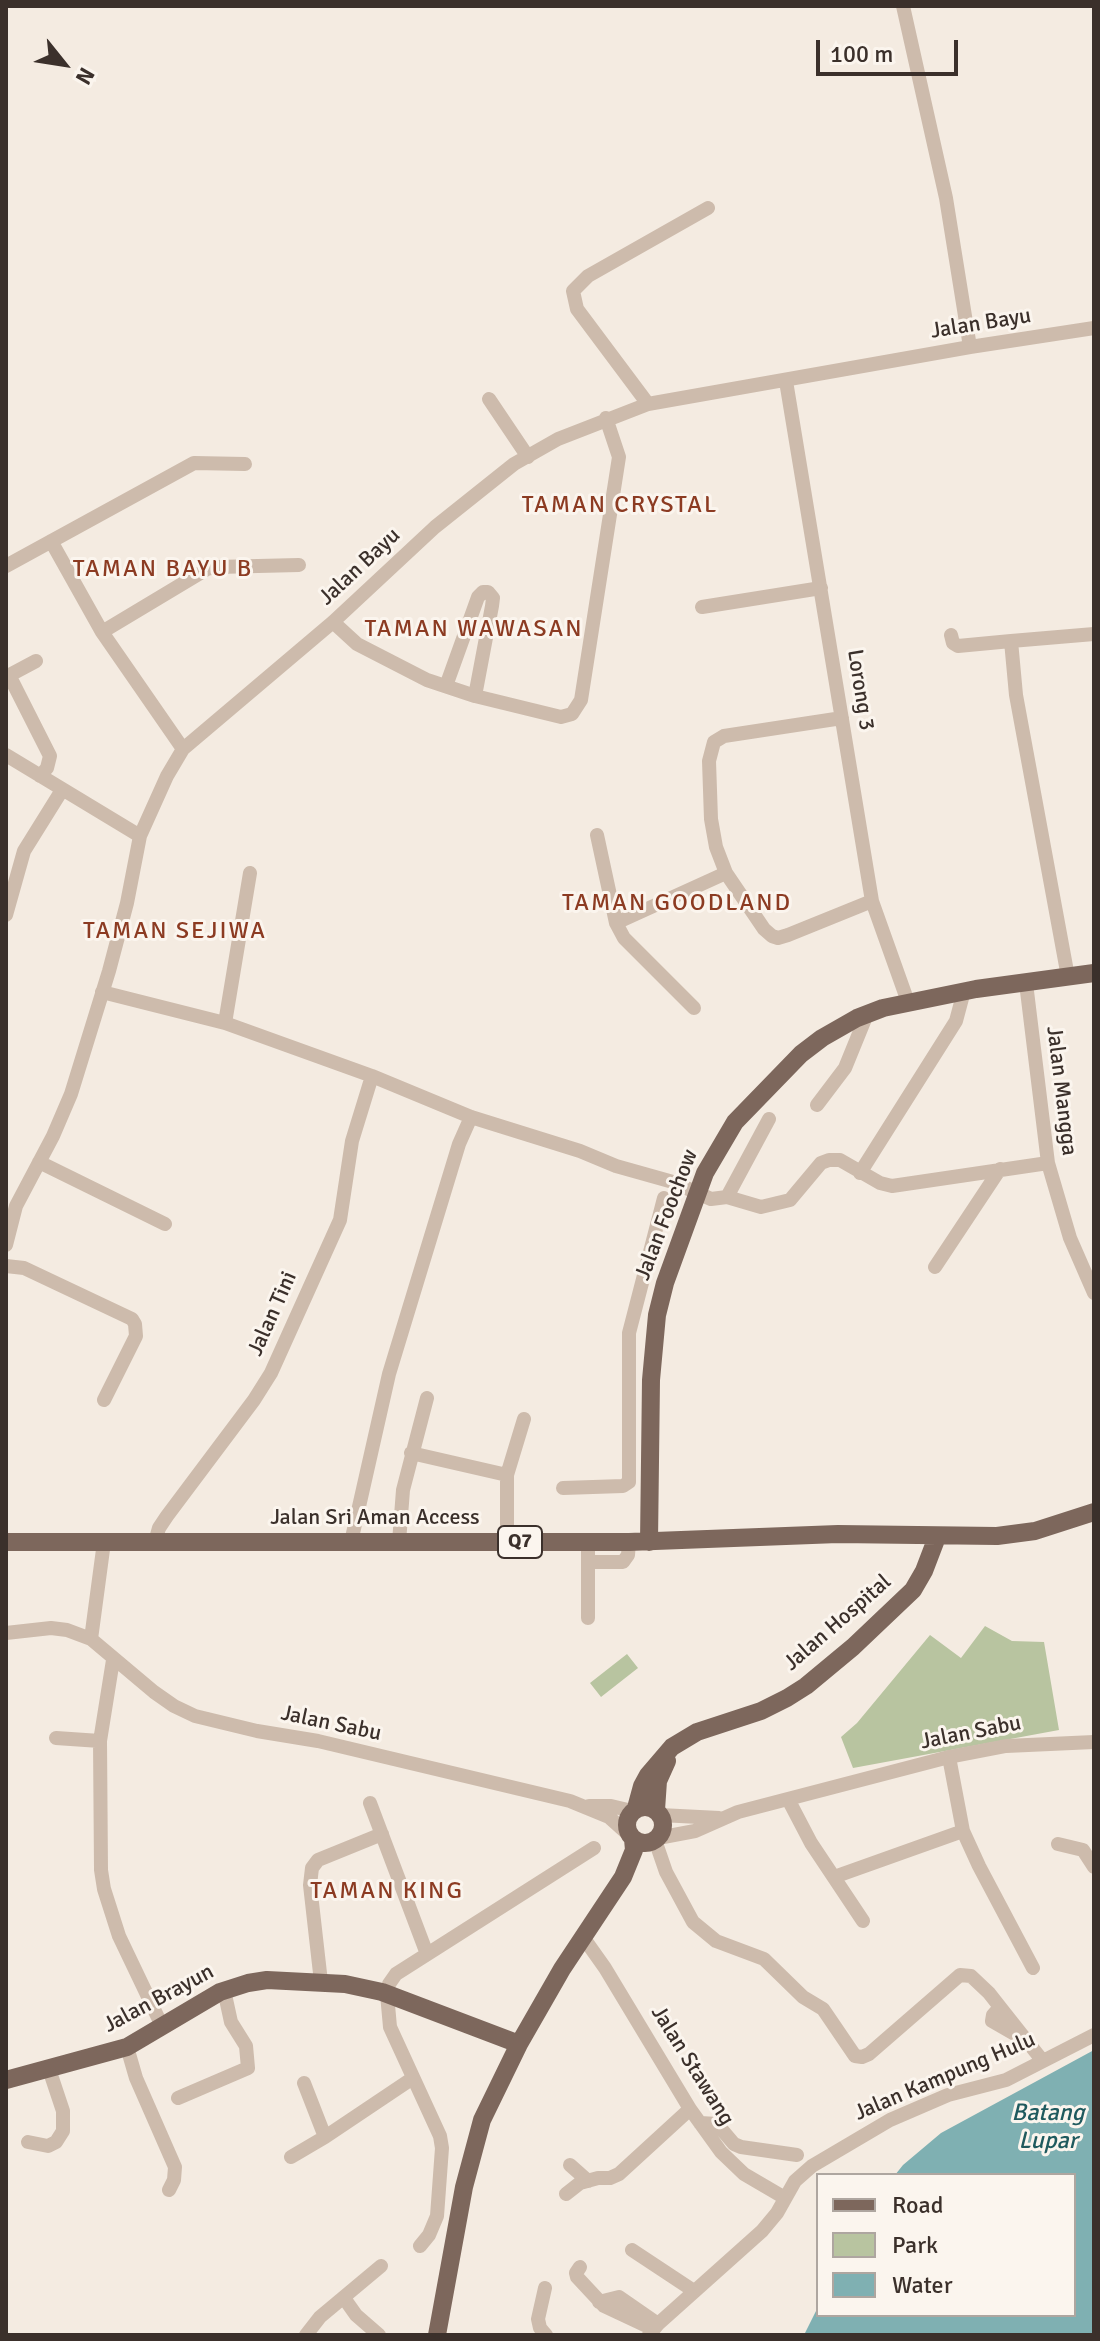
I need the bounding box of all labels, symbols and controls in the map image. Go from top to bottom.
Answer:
north arrow [24,24,104,104]
scale bar [820,24,962,74]
text: 100 m [830,39,893,69]
text: N [70,63,101,90]
street label: Jalan Bayu [929,303,1033,345]
district label: TAMAN CRYSTAL [522,492,718,520]
street label: Jalan Bayu [314,523,406,611]
district label: TAMAN BAYU B [73,556,253,584]
district label: TAMAN WAWASAN [364,616,584,644]
street label: Lorong 3 [841,648,879,732]
district label: TAMAN GOODLAND [562,890,792,918]
district label: TAMAN SEJIWA [83,918,267,946]
street label: Jalan Mangga [1040,1025,1082,1157]
street label: Jalan Foochow [630,1146,704,1284]
street label: Jalan Tini [243,1268,303,1360]
street label: Jalan Sri Aman Access [270,1505,480,1531]
road number: Q7 [498,1526,542,1558]
street label: Jalan Hospital [779,1569,897,1677]
street label: Jalan Sabu [278,1700,384,1748]
street label: Jalan Sabu [918,1710,1024,1756]
district label: TAMAN KING [310,1878,464,1906]
street label: Jalan Brayun [99,1959,219,2039]
street label: Jalan Stawang [645,2001,739,2131]
street label: Jalan Kampung Hulu [851,2027,1039,2127]
water label: Batang Lupar [1012,2100,1084,2156]
legend [816,2173,1076,2317]
text: Road [892,2190,943,2220]
text: Park [892,2230,938,2260]
text: Water [892,2270,952,2300]

